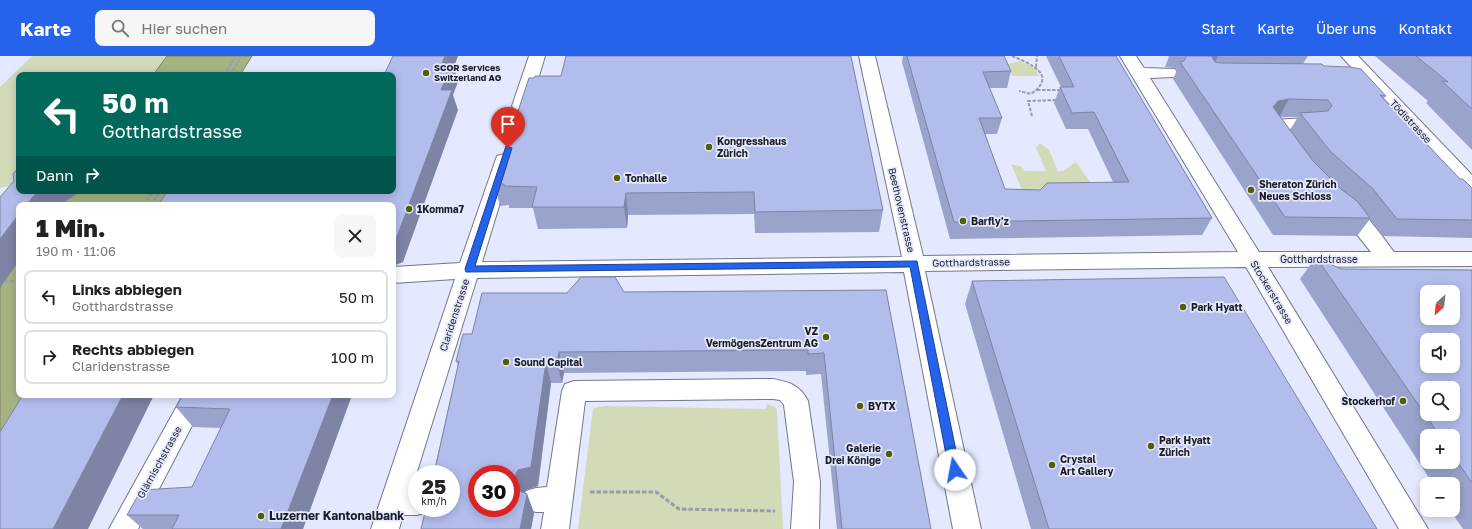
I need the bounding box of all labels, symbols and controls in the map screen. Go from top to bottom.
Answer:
search box [95,10,375,46]
text: Karte [20,17,71,40]
icon: search [109,17,131,39]
text: Hier suchen [141,19,227,37]
text: Start [1202,20,1235,37]
text: Karte [1257,20,1294,37]
text: Über uns [1316,20,1376,37]
text: Kontakt [1398,20,1452,37]
place label: SCOR Services Switzerland AG [434,62,502,83]
marker: SCOR Services Switzerland AG [421,68,431,78]
text: 50 m [102,86,169,119]
icon: left [36,88,88,140]
street label: Tödistrasse [1388,97,1434,146]
pin [491,107,525,148]
icon: arrive [497,113,519,135]
text: Gotthardstrasse [102,120,242,142]
place label: Kongresshaus Zürich [717,135,787,159]
marker: Kongresshaus Zürich [704,142,714,152]
icon: right [81,164,103,186]
text: Dann [36,166,73,184]
street label: Beethovenstrasse [886,166,918,254]
place label: Tonhalle [625,172,667,184]
marker: Tonhalle [612,173,622,183]
place label: Sheraton Zürich Neues Schloss [1259,178,1336,202]
marker: Sheraton Zürich Neues Schloss [1246,185,1256,195]
place label: 1Komma7 [417,203,464,215]
marker: 1Komma7 [404,204,414,214]
text: 1 Min. [36,213,106,242]
button: close [334,215,376,257]
place label: Barfly'z [971,215,1009,227]
marker: Barfly'z [958,216,968,226]
text: 190 m · 11:06 [36,243,116,259]
street label: Gotthardstrasse [1280,253,1358,265]
street label: Gotthardstrasse [932,255,1010,269]
street label: Stockerstrasse [1248,258,1296,326]
street label: Claridenstrasse [437,277,471,353]
text: Links abbiegen [72,280,182,298]
north arrow [1420,285,1460,325]
map controls [1420,285,1460,517]
icon: left [38,286,60,308]
text: 50 m [339,288,374,306]
text: Gotthardstrasse [72,298,173,314]
place label: Park Hyatt [1191,301,1243,313]
marker: Park Hyatt [1178,302,1188,312]
place label: VZ VermögensZentrum AG [706,325,818,349]
marker: VZ VermögensZentrum AG [821,332,831,342]
button: sound [1420,333,1460,373]
text: Rechts abbiegen [72,340,194,358]
icon: right [38,346,60,368]
text: 100 m [331,348,374,366]
place label: Sound Capital [514,356,583,368]
marker: Sound Capital [501,357,511,367]
text: Claridenstrasse [72,358,170,374]
button: search [1420,381,1460,421]
place label: Stockerhof [1342,395,1395,407]
marker: Stockerhof [1398,396,1408,406]
place label: BYTX [868,400,897,412]
marker: BYTX [855,401,865,411]
street label: Glärnischstrasse [134,424,184,500]
button: + [1420,429,1460,469]
place label: Park Hyatt Zürich [1159,434,1211,458]
marker: Park Hyatt Zürich [1146,441,1156,451]
place label: Galerie Drei Könige [825,442,881,466]
marker: Galerie Drei Könige [884,449,894,459]
position arrow [934,449,976,491]
place label: Crystal Art Gallery [1060,453,1114,477]
marker: Crystal Art Gallery [1047,460,1057,470]
speed limit sign: 30 [468,465,520,517]
text: 25 [422,474,446,498]
button: − [1420,477,1460,517]
text: km/h [421,495,447,507]
place label: Luzerner Kantonalbank [269,508,404,523]
marker: Luzerner Kantonalbank [256,511,266,521]

